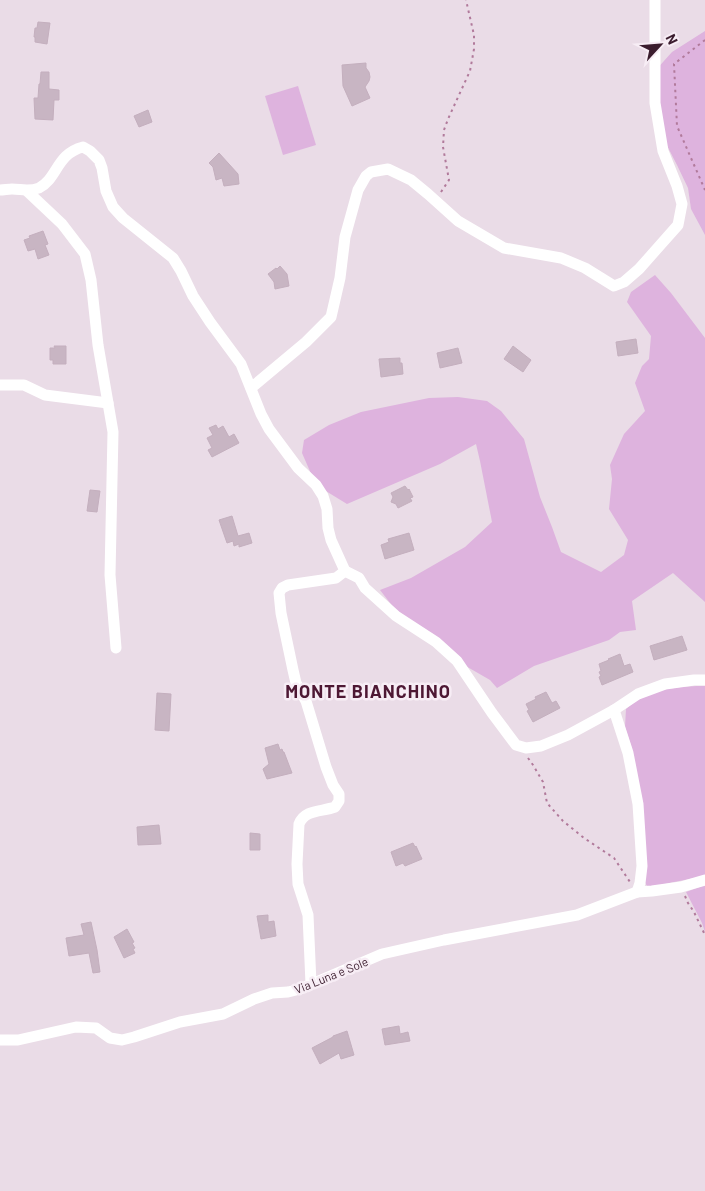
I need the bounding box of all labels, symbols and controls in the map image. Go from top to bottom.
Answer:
north arrow [635,20,685,70]
text: N [662,31,682,47]
district label: MONTE BIANCHINO [285,680,451,702]
street label: Via Luna e Sole [292,954,370,996]

